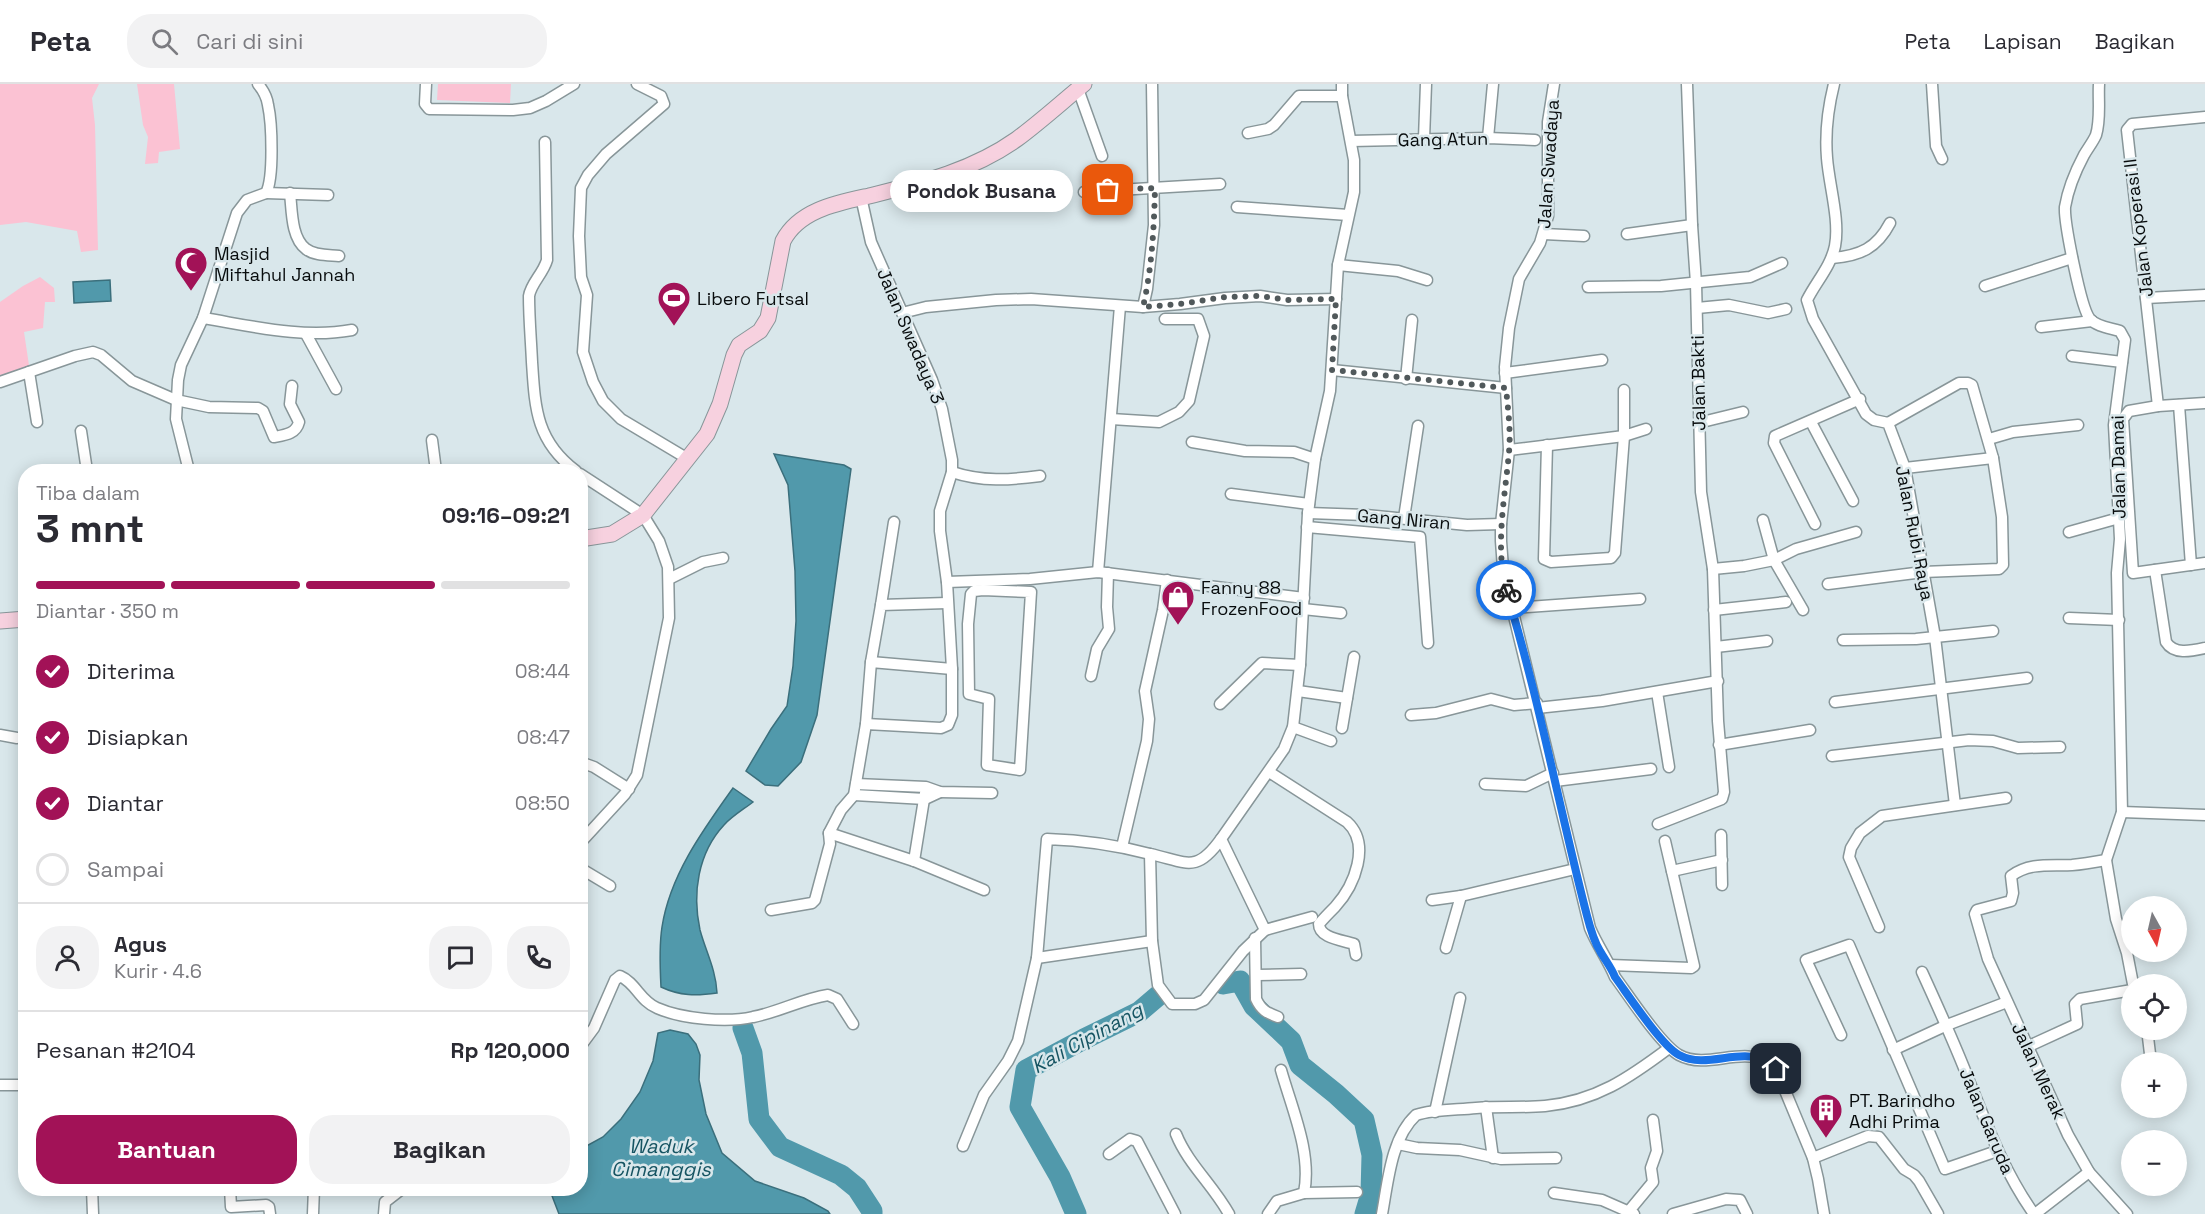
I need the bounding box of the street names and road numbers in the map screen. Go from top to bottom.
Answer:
street label: Jalan Swadaya [1532,99,1564,229]
street label: Gang Atun [1398,127,1488,151]
street label: Jalan Koperasi II [2118,158,2158,298]
street label: Jalan Swadaya 3 [872,265,950,407]
street label: Jalan Bakti [1686,335,1710,431]
street label: Jalan Damai [2106,415,2130,519]
street label: Jalan Rubi Raya [1891,464,1939,602]
street label: Gang Niran [1356,503,1452,535]
street label: Jalan Merak [2007,1019,2071,1123]
street label: Jalan Garuda [1954,1065,2020,1177]

